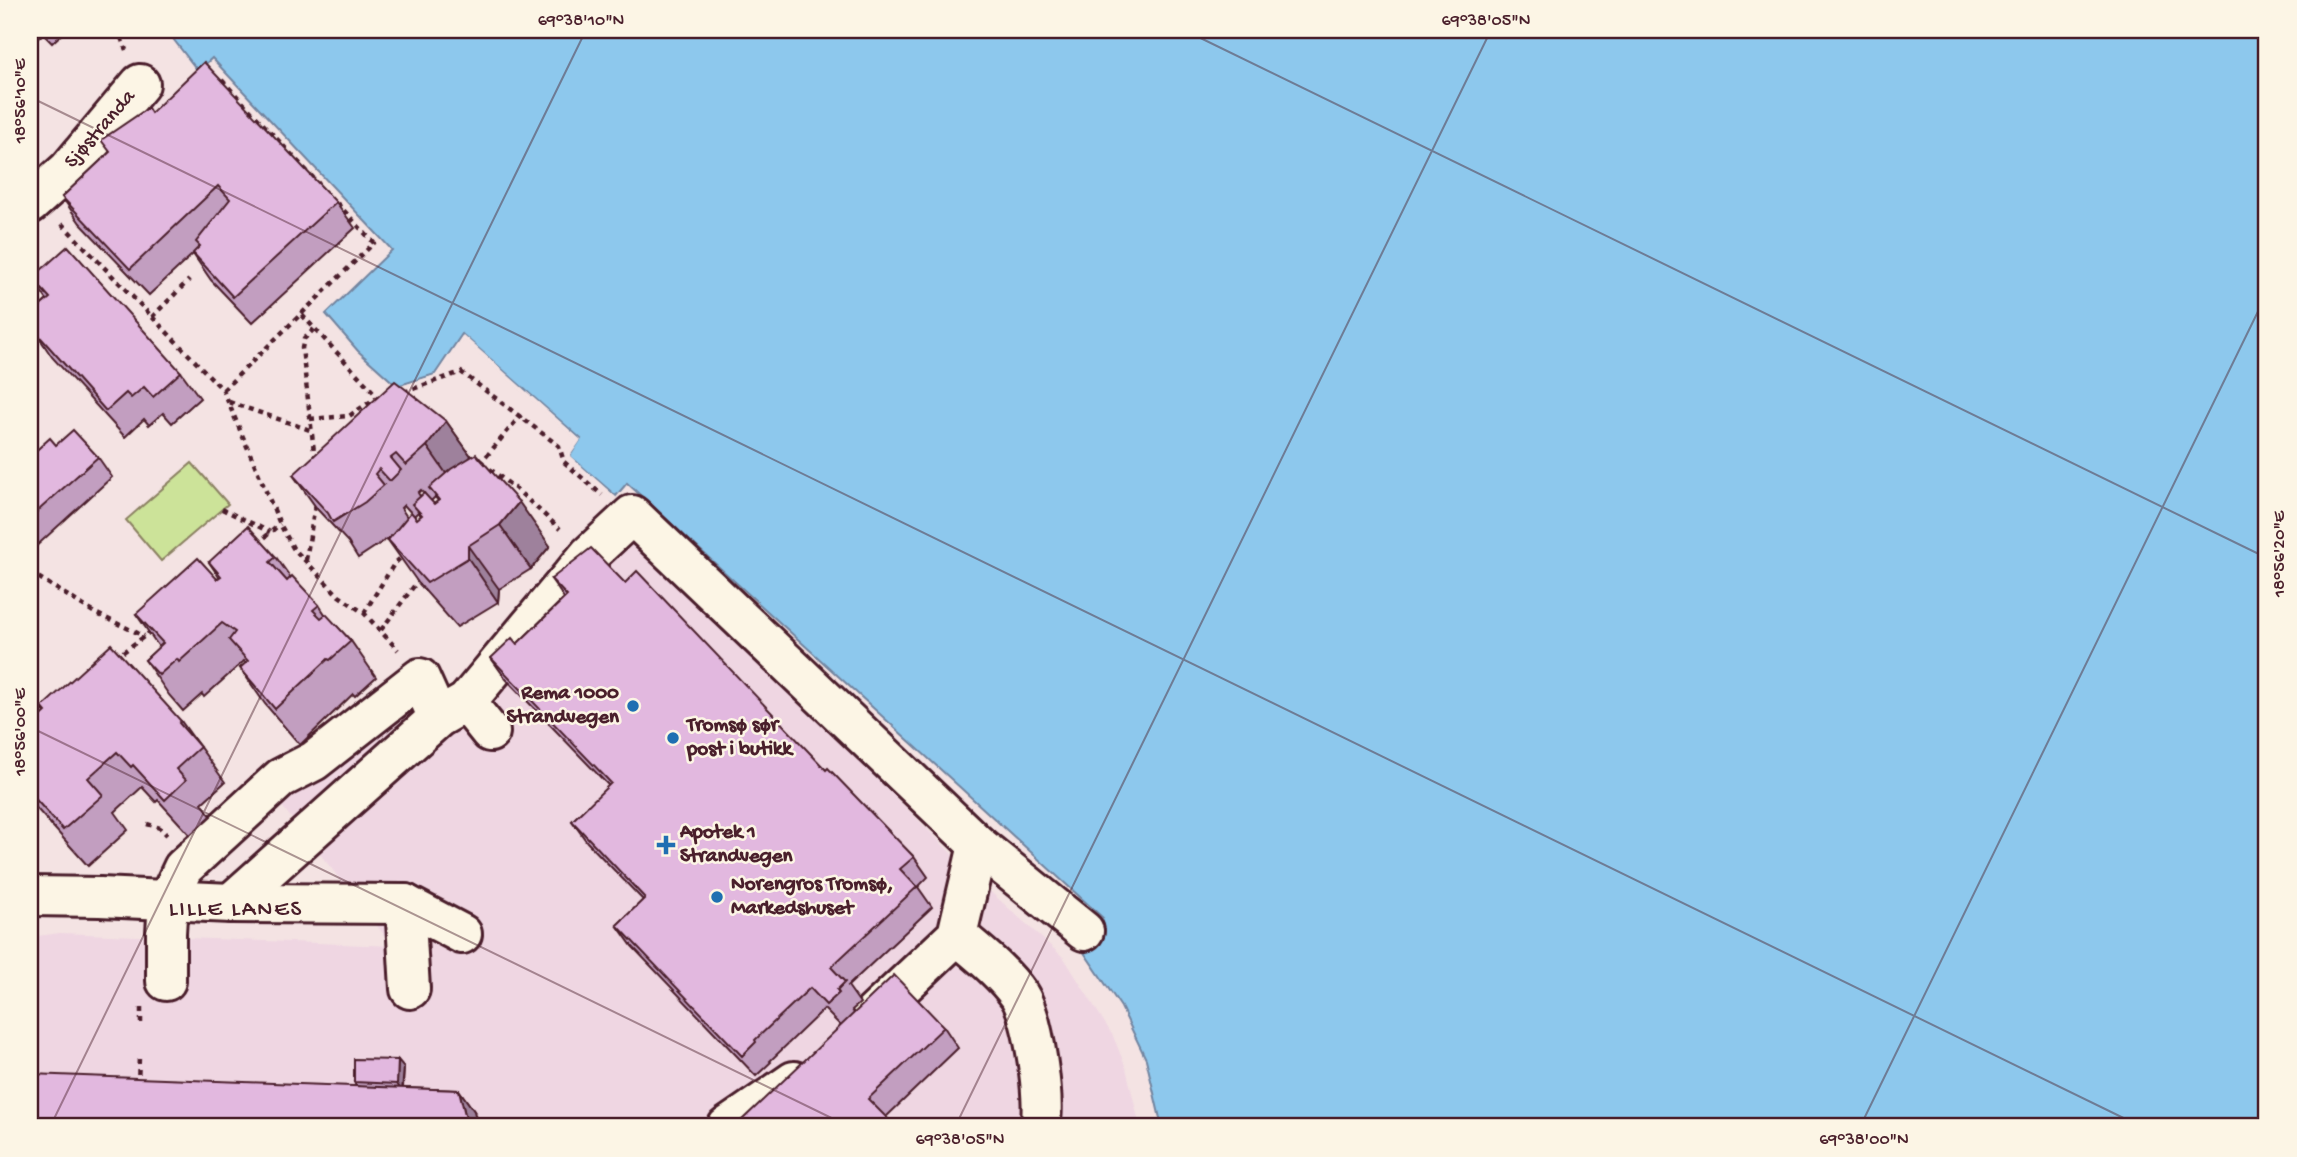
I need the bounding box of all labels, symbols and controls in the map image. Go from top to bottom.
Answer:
text: 69°38'10"N [538,11,624,32]
text: 69°38'05"N [1442,11,1530,32]
text: 18°56'10"E [11,58,32,144]
street label: Sjøstranda [60,85,143,174]
text: 18°56'20"E [2270,510,2291,598]
place label: Rema 1000 Strandvegen [506,682,620,731]
text: 18°56'00"E [11,687,32,777]
marker: Rema 1000 Strandvegen [625,698,641,714]
place label: Tromsø sør post i butikk [685,714,794,763]
marker: Tromsø sør post i butikk [665,730,681,746]
place label: Apotek 1 Strandvegen [679,821,794,870]
marker: Apotek 1 Strandvegen [658,837,674,853]
place label: Norengros Tromsø, Markedshuset [731,873,893,922]
marker: Norengros Tromsø, Markedshuset [709,889,725,905]
district label: LILLE LANES [169,897,303,924]
text: 69°38'05"N [916,1130,1004,1151]
text: 69°38'00"N [1819,1130,1909,1151]

